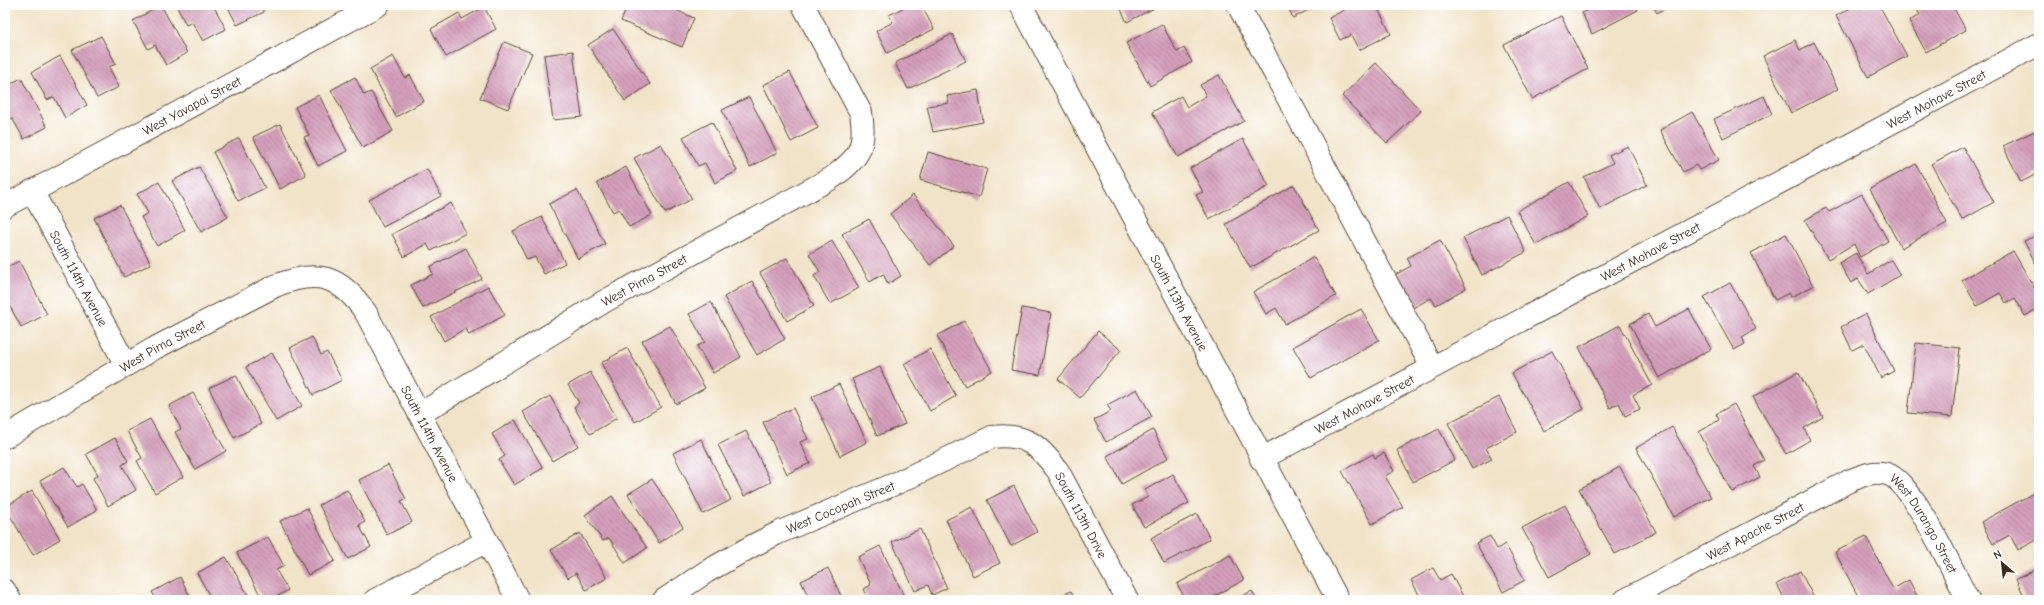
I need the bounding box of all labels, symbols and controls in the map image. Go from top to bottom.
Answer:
street label: West Mohave Street [1884,66,1989,132]
street label: West Yavapai Street [140,72,244,138]
street label: West Mohave Street [1598,218,1704,284]
street label: South 114th Avenue [47,227,111,329]
street label: West Pima Street [599,250,690,309]
street label: South 113th Avenue [1148,252,1212,354]
street label: West Pima Street [117,315,209,375]
street label: West Mohave Street [1312,371,1418,437]
street label: South 114th Avenue [398,383,462,485]
street label: South 113th Drive [1052,469,1111,561]
street label: West Durango Street [1887,470,1961,576]
street label: West Cocopah Street [784,477,898,536]
street label: West Apache Street [1703,498,1807,563]
north arrow [1982,543,2022,583]
text: N [1991,547,2004,562]

